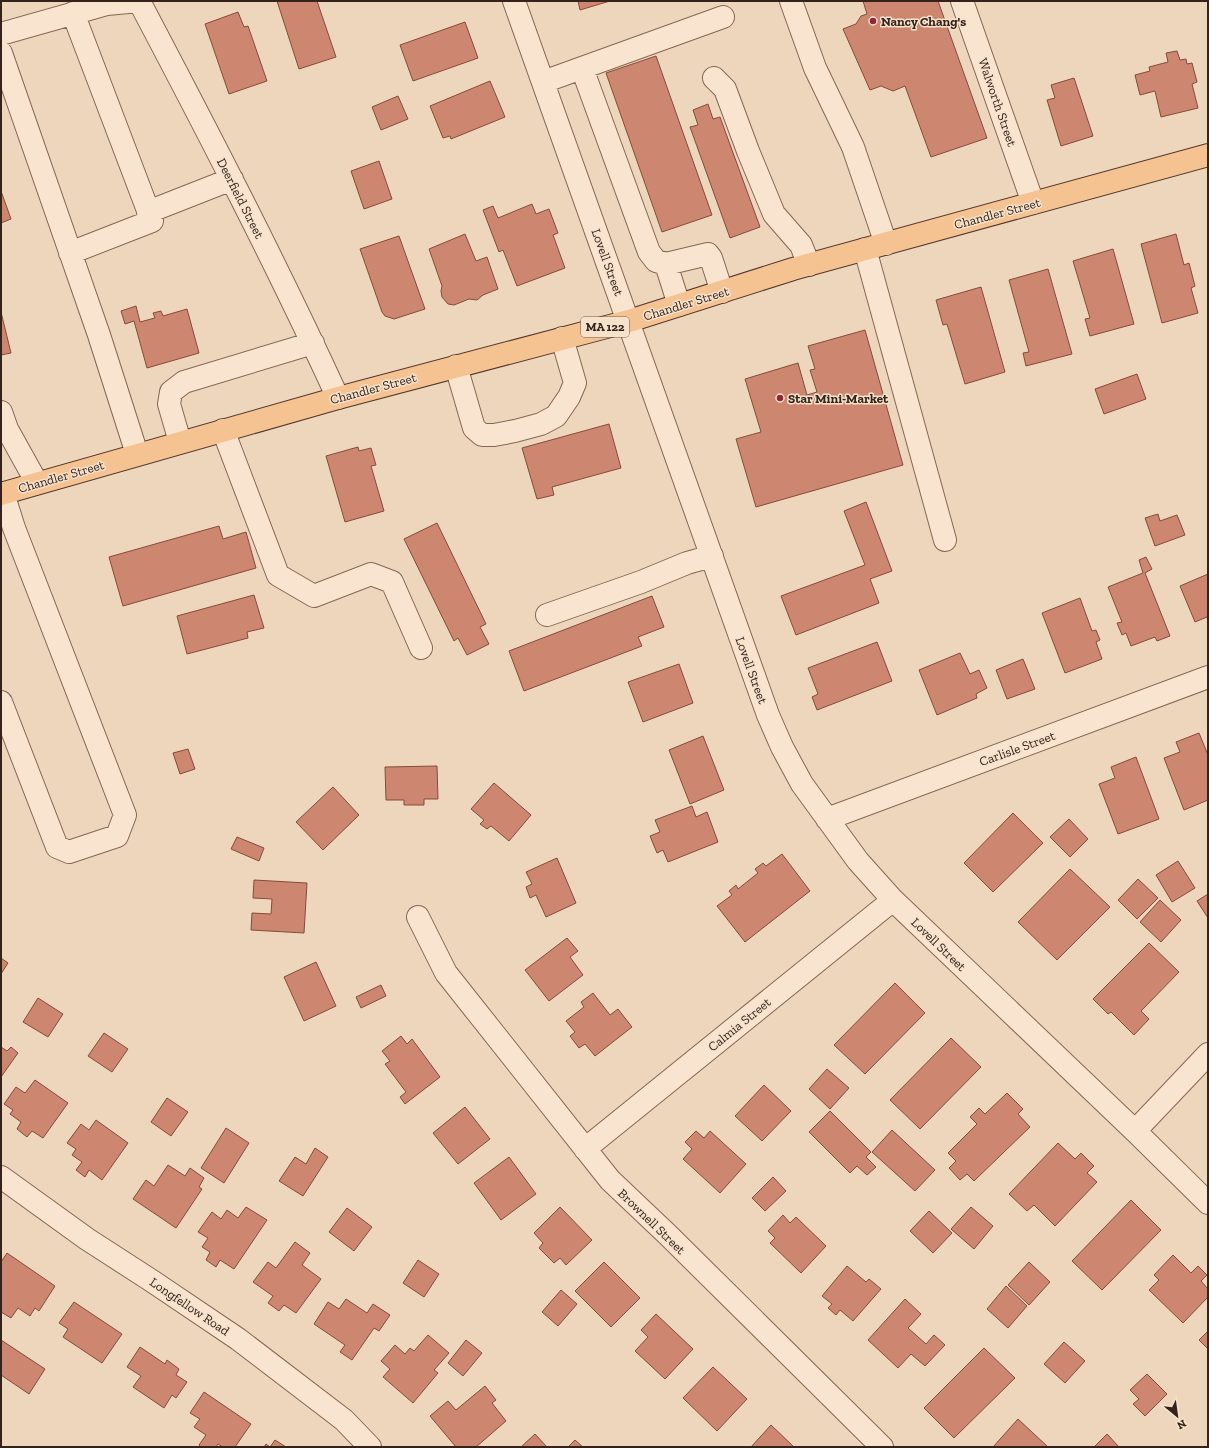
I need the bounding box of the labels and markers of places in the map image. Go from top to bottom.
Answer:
place label: Nancy Chang's [881,14,966,29]
marker: Nancy Chang's [868,16,878,26]
place label: Star Mini-Market [788,391,889,406]
marker: Star Mini-Market [775,393,785,403]

